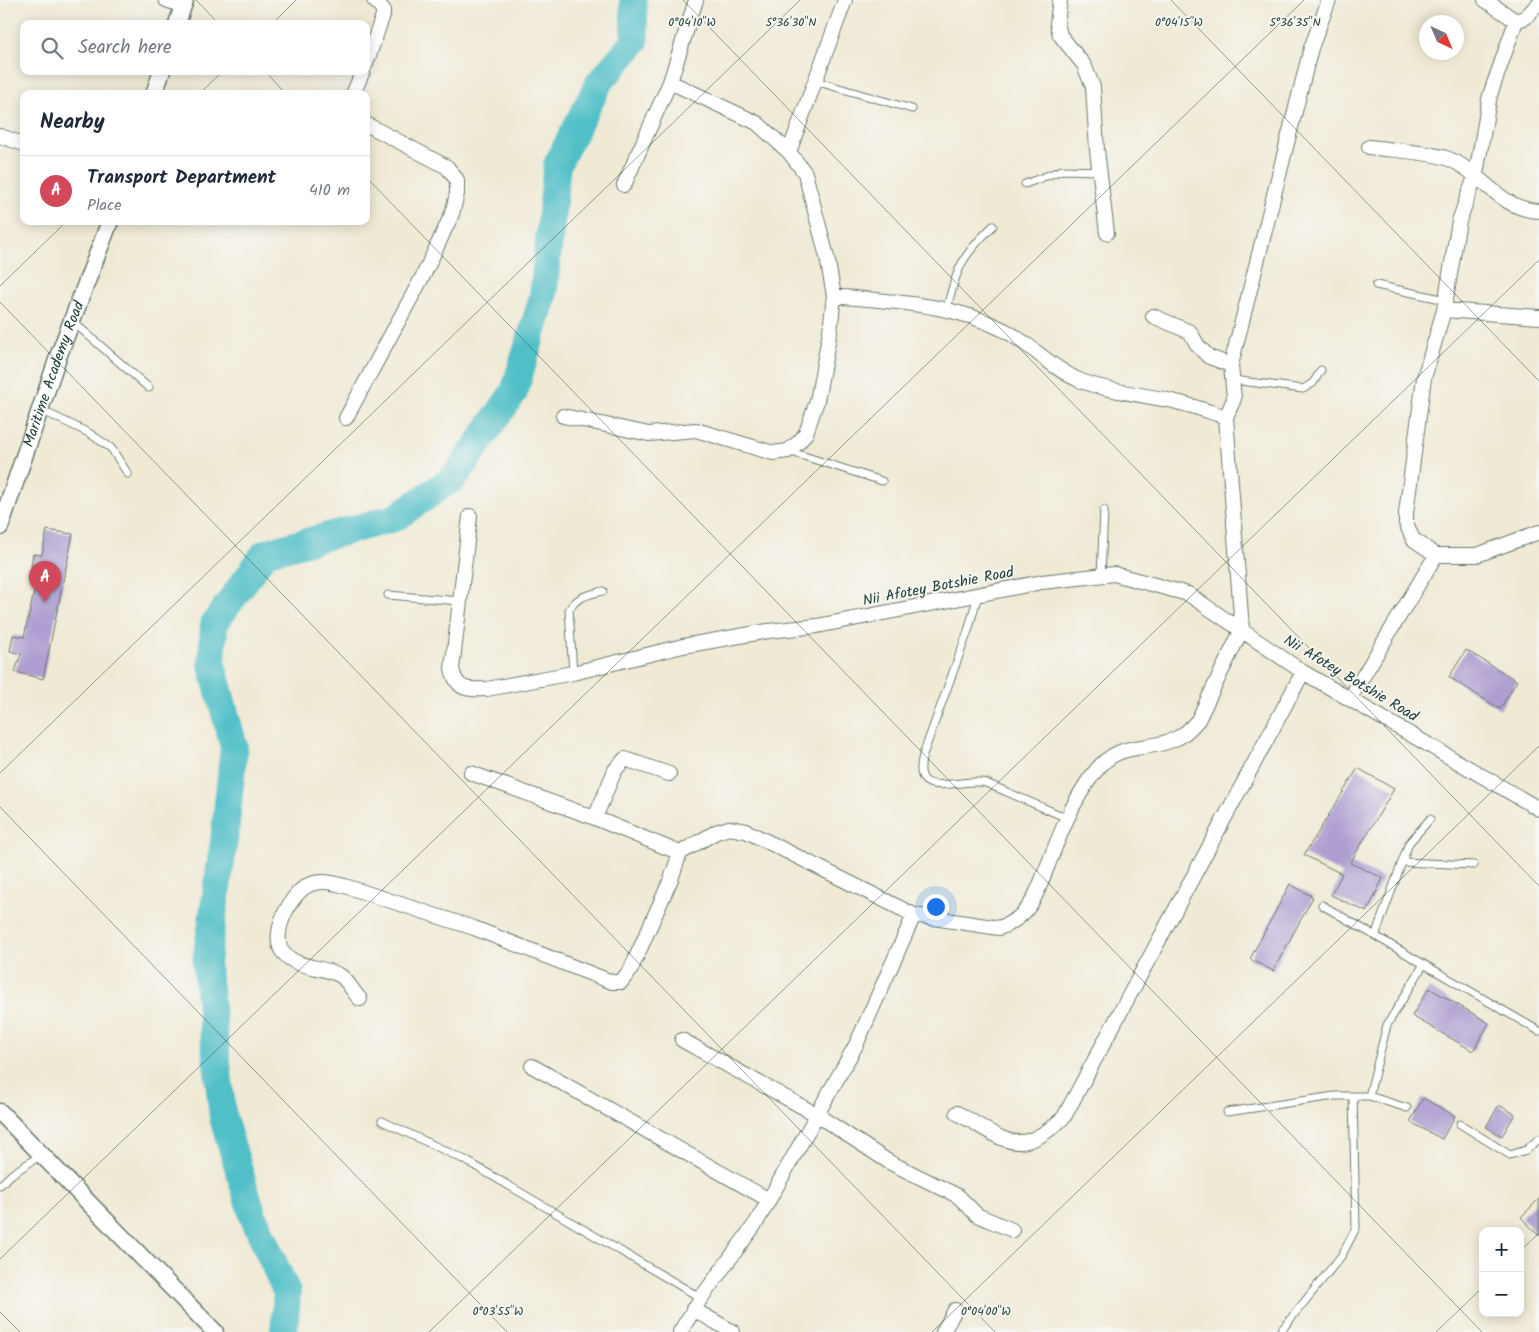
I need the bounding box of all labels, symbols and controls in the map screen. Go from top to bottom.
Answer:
text: 0°04'10"W [668,13,716,32]
text: 5°36'30"N [766,13,816,32]
text: 0°04'15"W [1155,13,1203,32]
text: 5°36'35"N [1269,13,1321,32]
north arrow [1419,15,1464,60]
search box [20,20,370,75]
text: Search here [78,33,172,63]
icon: search [38,34,66,62]
text: Nearby [40,106,105,139]
text: Transport Department [87,163,276,193]
text: A [51,178,61,203]
text: 410 m [309,178,350,203]
text: Place [87,193,121,218]
street label: Maritime Academy Road [17,297,91,451]
street label: Nii Afotey Botshie Road [861,560,1016,613]
pin: A [29,561,61,602]
street label: Nii Afotey Botshie Road [1279,629,1423,729]
your location [923,894,949,920]
map controls [1479,1227,1524,1317]
button: + [1479,1227,1524,1272]
button: − [1479,1272,1524,1317]
text: 0°03'55"W [473,1302,523,1321]
text: 0°04'00"W [961,1302,1011,1321]

